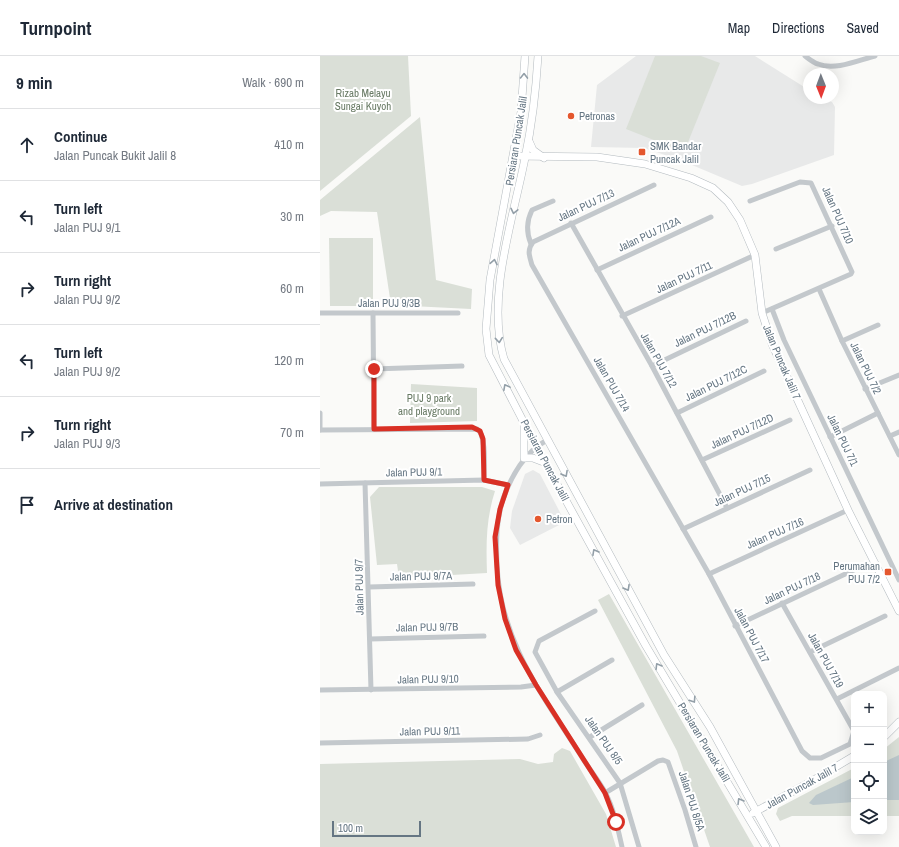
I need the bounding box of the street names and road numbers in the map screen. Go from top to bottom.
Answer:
street label: Persiaran Puncak Jalil [502,95,530,187]
street label: Jalan PUJ 7/10 [819,184,857,246]
street label: Jalan PUJ 7/13 [555,186,617,224]
street label: Jalan PUJ 7/12A [616,213,683,255]
street label: Jalan PUJ 7/11 [654,258,714,296]
street label: Jalan PUJ 9/3B [358,296,420,310]
street label: Jalan PUJ 7/12B [672,308,738,350]
street label: Jalan Puncak Jalil 7 [760,322,804,402]
street label: Jalan PUJ 7/12 [638,330,680,390]
street label: Jalan PUJ 7/2 [847,340,885,396]
street label: Jalan PUJ 7/14 [591,354,633,414]
street label: Jalan PUJ 7/12C [683,362,750,404]
street label: Jalan PUJ 7/12D [708,410,776,452]
street label: Jalan PUJ 7/1 [824,412,862,468]
street label: Persiaran Puncak Jalil [518,417,572,503]
street label: Jalan PUJ 9/1 [386,465,442,479]
street label: Jalan PUJ 7/15 [711,471,773,509]
street label: Jalan PUJ 7/16 [744,514,806,552]
street label: Jalan PUJ 9/7 [352,559,366,615]
street label: Jalan PUJ 9/7A [390,568,453,584]
street label: Jalan PUJ 7/18 [761,569,823,607]
street label: Jalan PUJ 7/17 [731,605,773,665]
street label: Jalan PUJ 9/7B [396,619,458,635]
street label: Jalan PUJ 7/19 [805,630,847,690]
street label: Jalan PUJ 9/10 [397,671,459,687]
street label: Persiaran Puncak Jalil [675,700,733,784]
street label: Jalan PUJ 8/5 [582,713,626,767]
street label: Jalan PUJ 9/11 [400,723,460,739]
street label: Jalan Puncak Jalil 7 [764,760,840,812]
street label: Jalan PUJ 8/5A [676,769,709,834]

